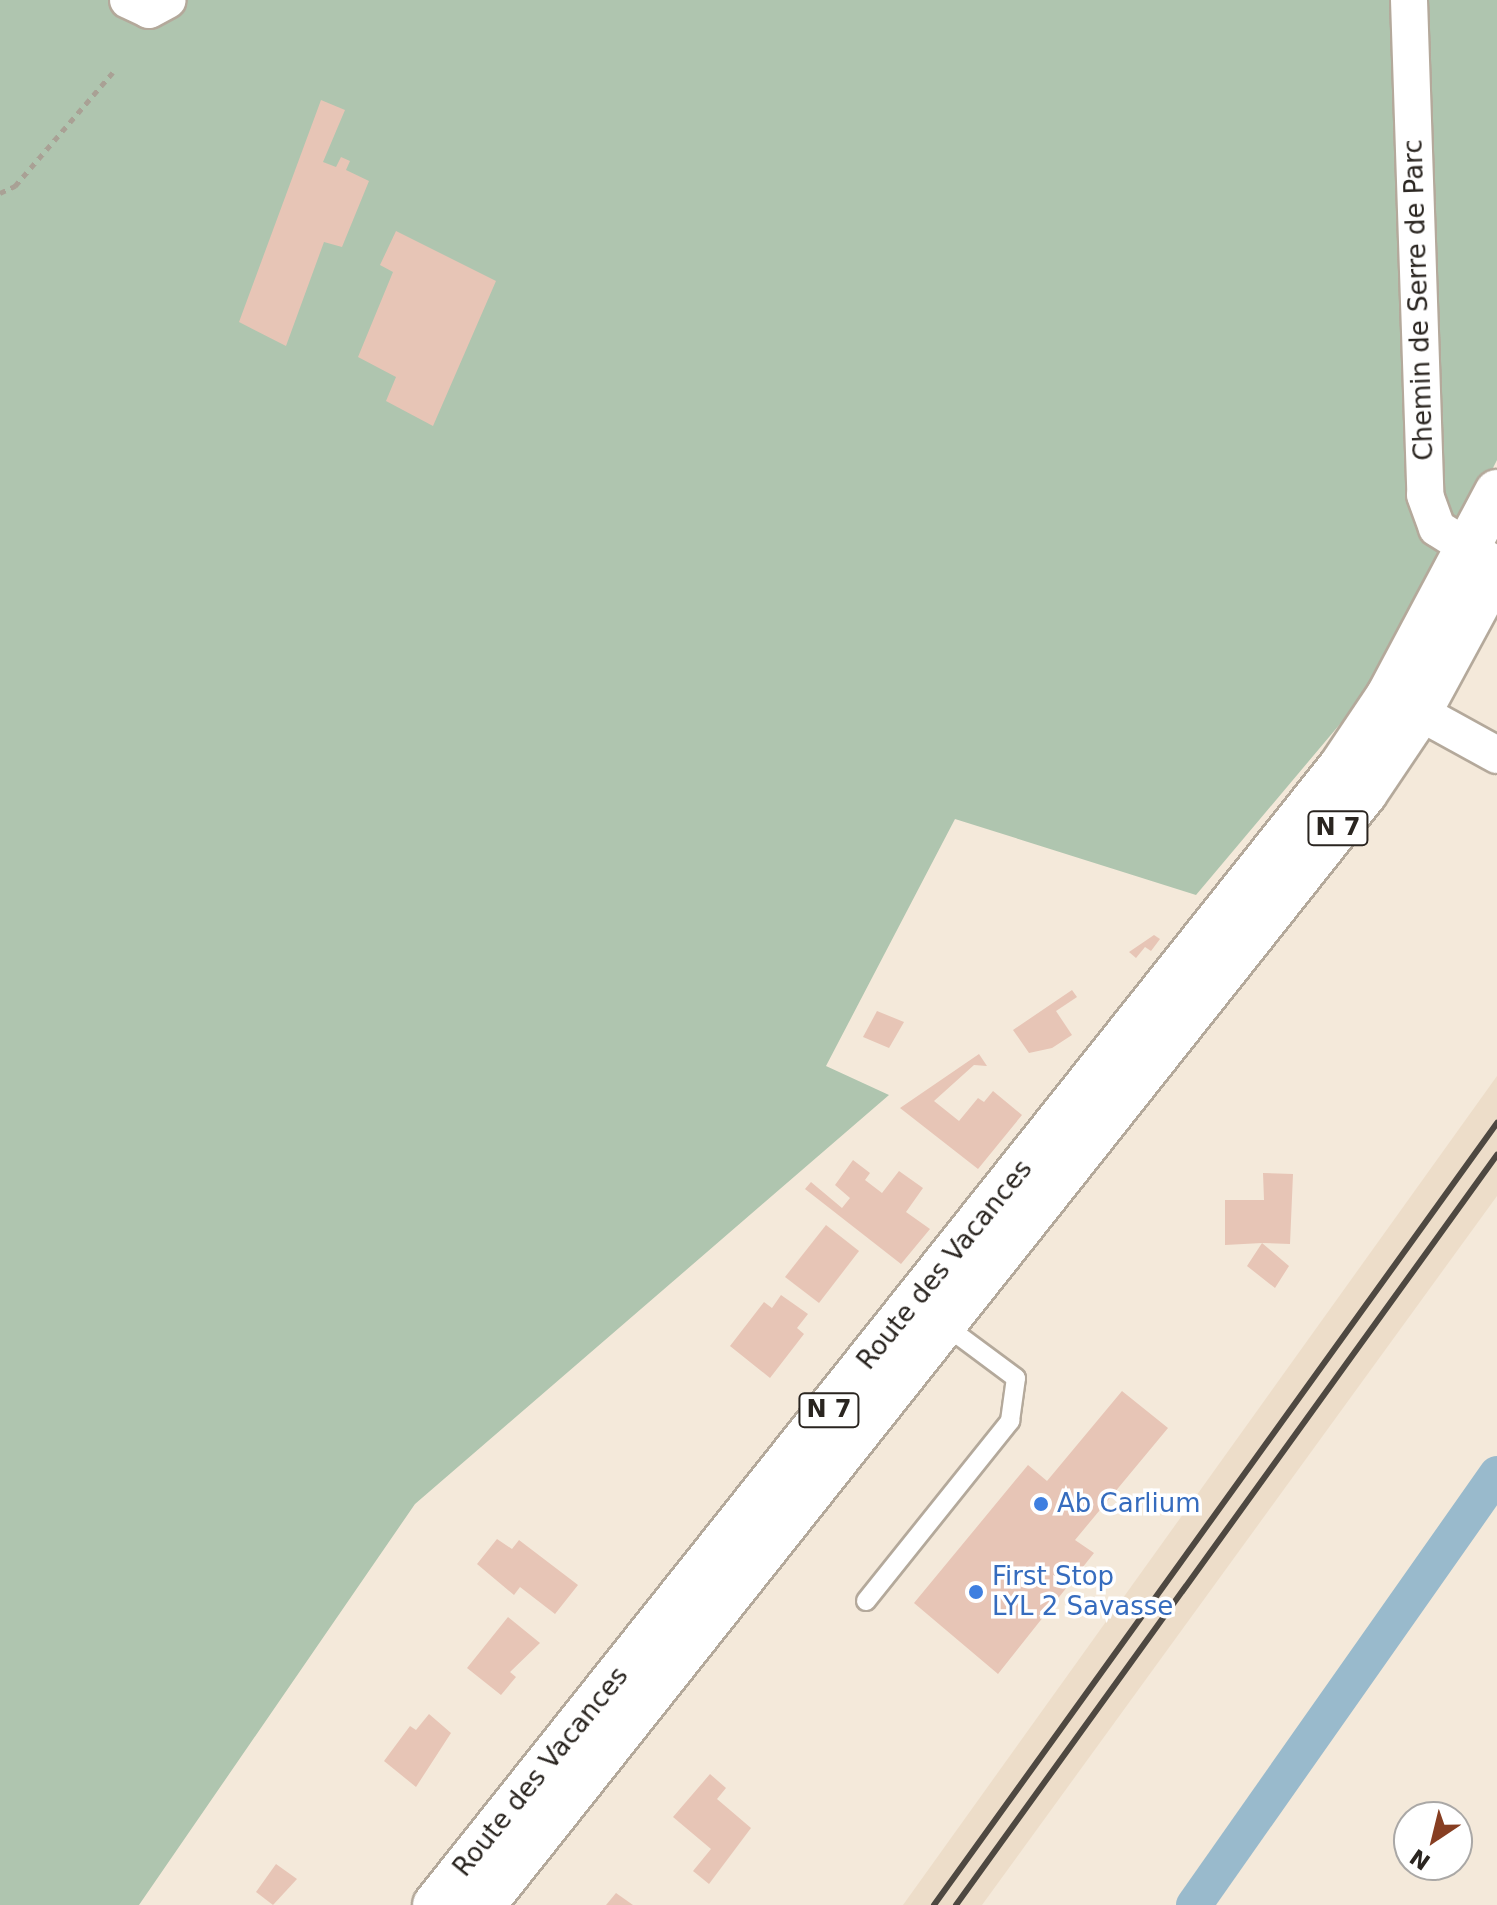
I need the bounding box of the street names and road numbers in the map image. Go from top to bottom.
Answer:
street label: Chemin de Serre de Parc [1398,139,1440,461]
road number: N 7 [1306,808,1370,848]
street label: Route des Vacances [851,1154,1039,1376]
road number: N 7 [797,1390,861,1430]
street label: Route des Vacances [447,1661,635,1883]

